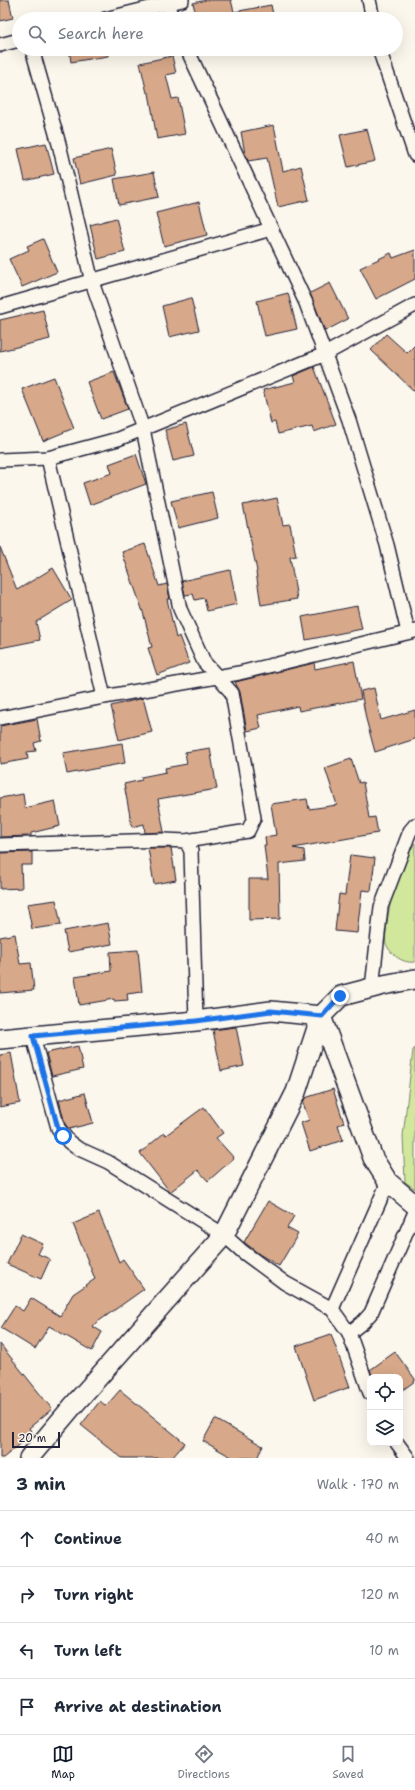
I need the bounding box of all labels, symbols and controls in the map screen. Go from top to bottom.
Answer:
search box [12,12,403,56]
icon: search [26,23,48,45]
text: Search here [58,24,144,44]
route end [331,987,349,1005]
route start [54,1127,72,1145]
map controls [367,1374,403,1446]
button: locate [367,1374,403,1410]
button: layers [367,1410,403,1446]
scale bar [12,1430,60,1449]
text: 20 m [18,1431,46,1446]
text: 3 min [16,1473,66,1495]
text: Walk · 170 m [317,1476,399,1493]
icon: ahead [16,1528,38,1550]
text: Continue [54,1529,122,1549]
text: 40 m [365,1530,399,1547]
icon: right [16,1584,38,1606]
text: Turn right [54,1585,134,1605]
text: 120 m [361,1586,399,1603]
icon: left [16,1640,38,1662]
text: Turn left [54,1641,122,1661]
text: 10 m [369,1642,399,1659]
icon: arrive [16,1696,38,1718]
text: Arrive at destination [54,1697,222,1717]
tab: Map [51,1743,75,1782]
tab: Directions [177,1743,230,1782]
tab: Saved [332,1743,364,1782]

